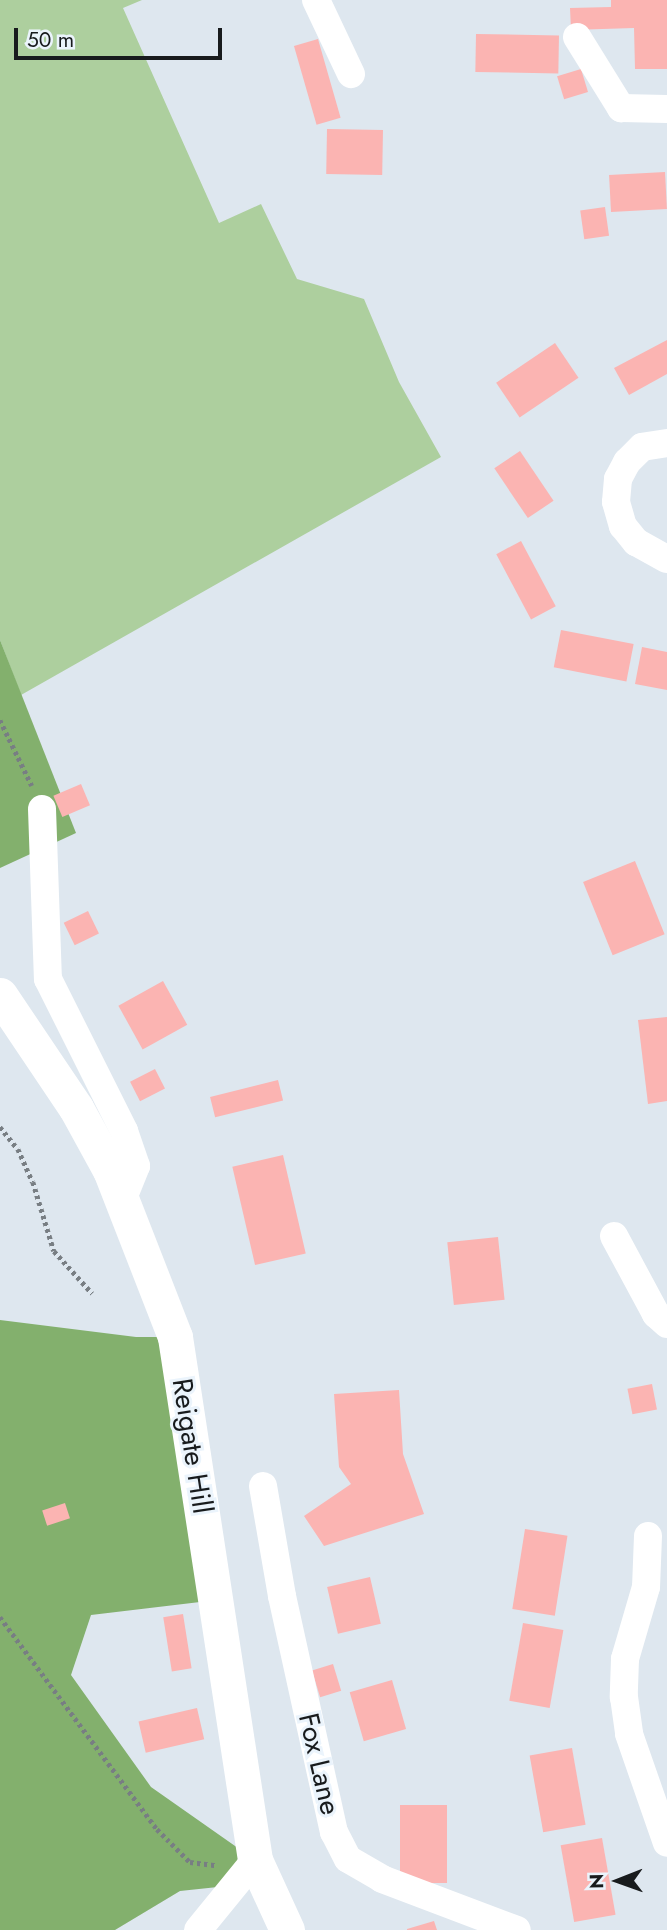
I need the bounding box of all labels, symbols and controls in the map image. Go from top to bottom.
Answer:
scale bar [18,14,226,58]
text: 50 m [27,25,74,55]
street label: Reigate Hill [165,1376,219,1516]
street label: Fox Lane [291,1710,347,1818]
north arrow [583,1846,653,1916]
text: N [583,1874,610,1889]

